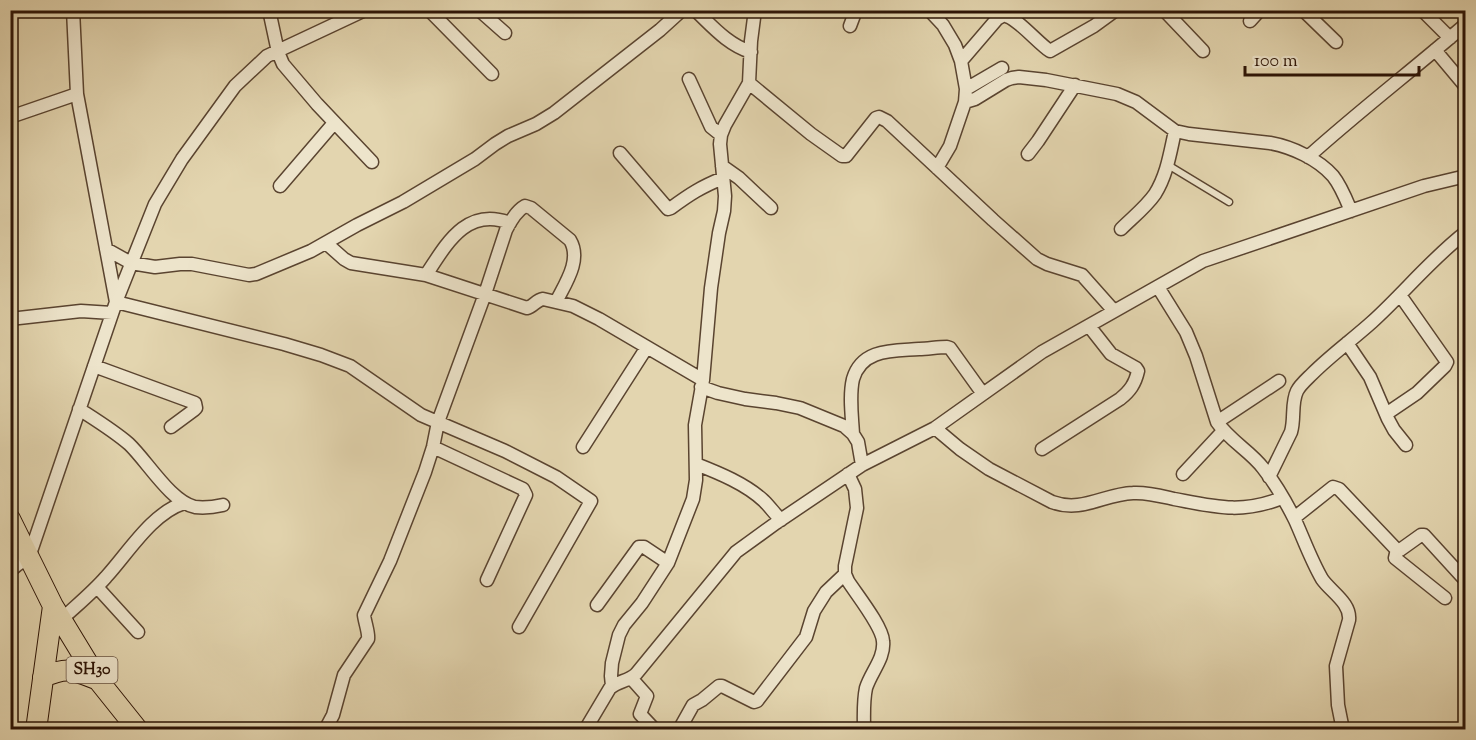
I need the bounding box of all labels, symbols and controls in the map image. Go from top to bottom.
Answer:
scale bar [1245,39,1419,77]
text: 100 m [1254,49,1298,75]
road number: SH30 [66,657,118,683]

